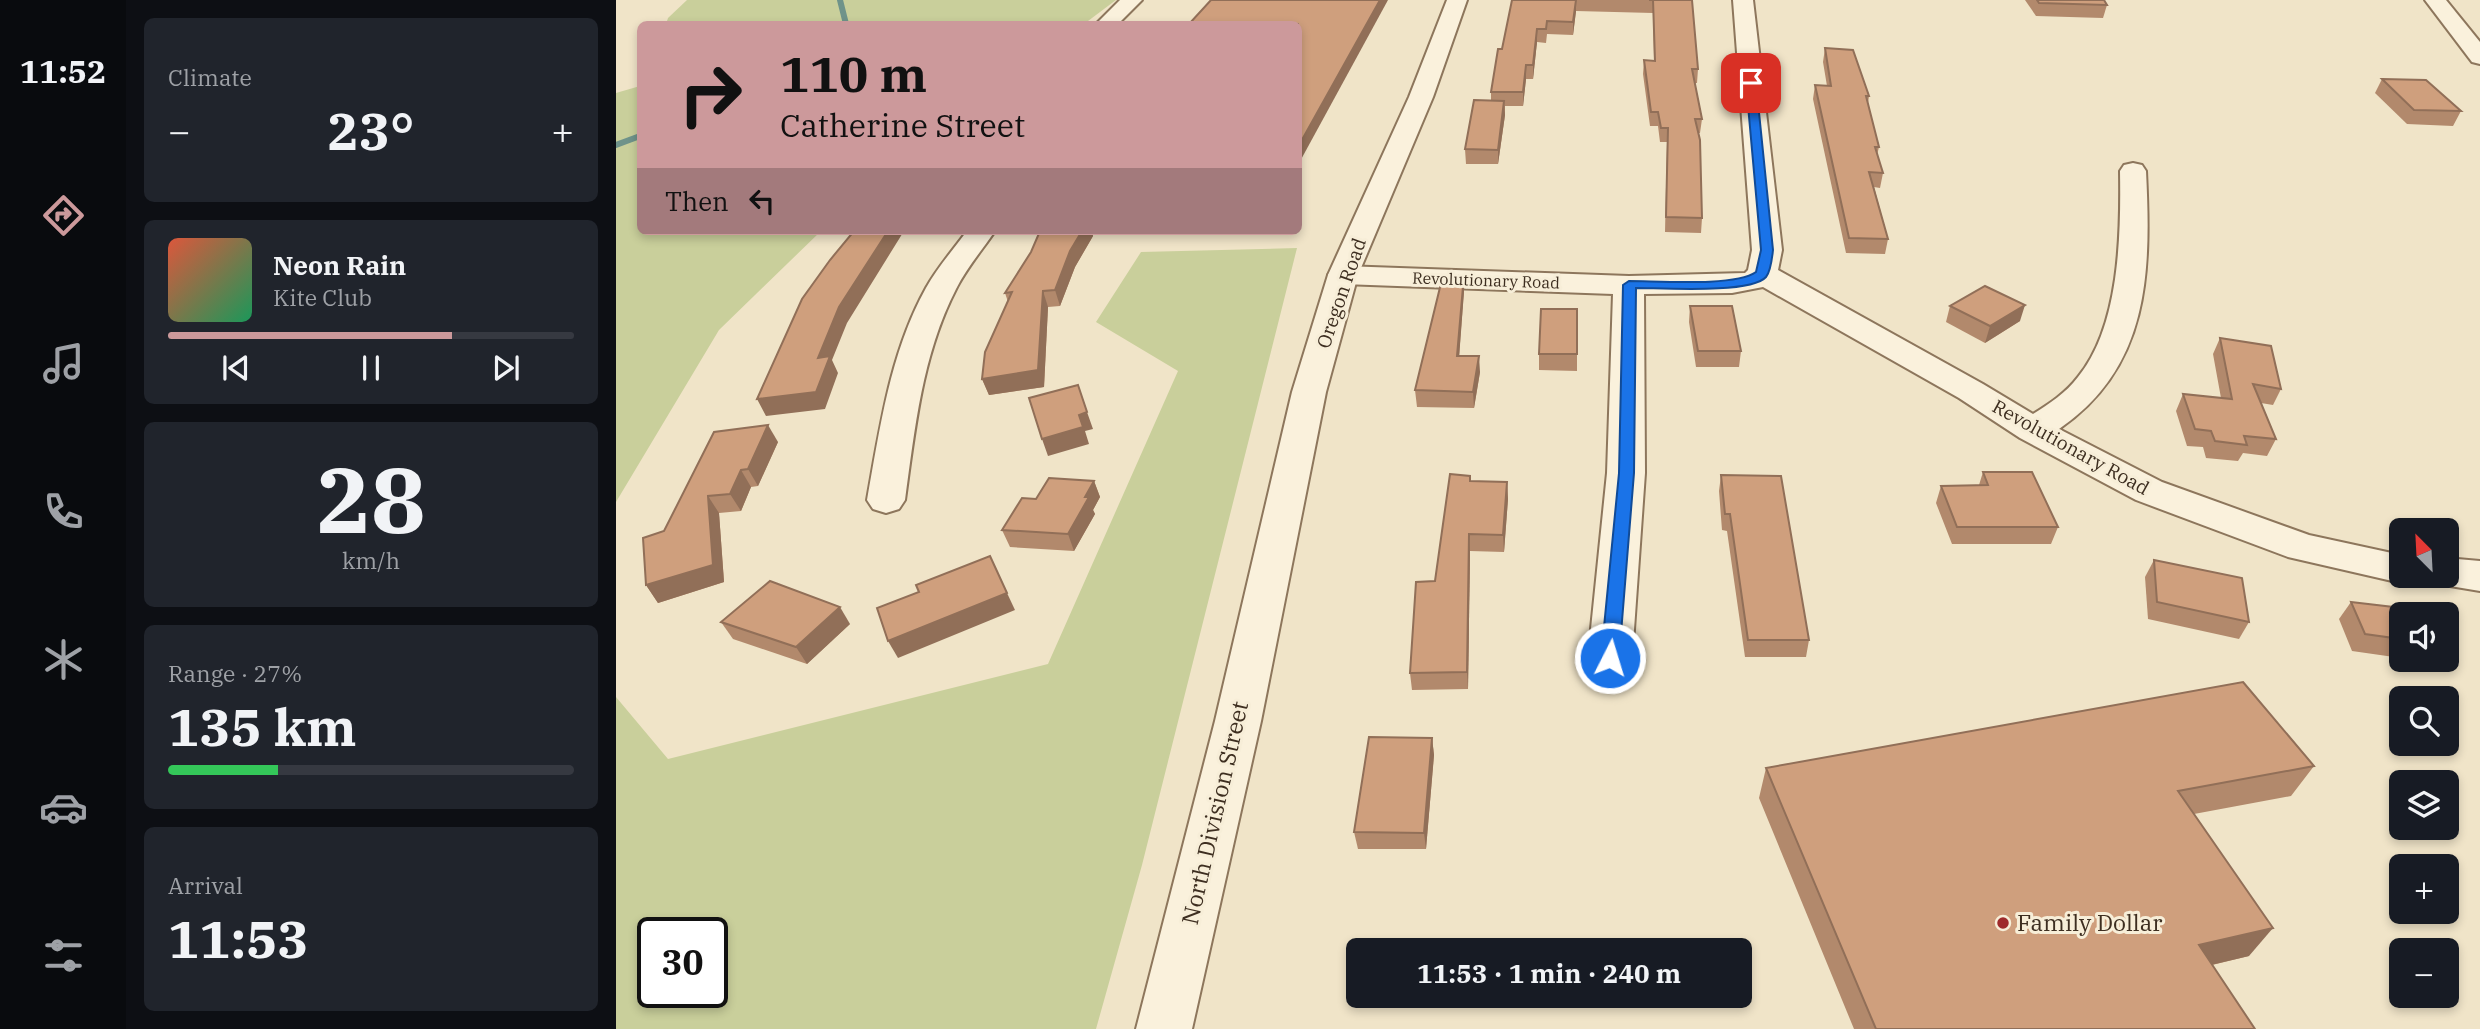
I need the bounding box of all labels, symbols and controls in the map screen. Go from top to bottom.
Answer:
text: 110 m [780,42,927,105]
icon: right [665,49,756,140]
text: 11:52 [20,50,106,92]
pin [1721,53,1781,113]
text: Climate [168,62,252,92]
icon: arrive [1732,64,1770,102]
text: 23° [328,97,414,164]
text: Catherine Street [780,104,1025,146]
text: − [168,106,191,155]
text: + [551,106,574,155]
icon: left [743,182,781,220]
text: Then [665,184,729,218]
icon: directions [39,191,88,240]
street label: Oregon Road [1311,235,1371,351]
text: Neon Rain [273,248,406,282]
street label: Revolutionary Road [1412,267,1561,293]
text: Kite Club [273,282,372,312]
icon: music [39,339,88,388]
icon: previous [217,349,255,387]
icon: pause [352,349,390,387]
icon: next [487,349,525,387]
street label: Revolutionary Road [1988,394,2154,500]
text: 28 [316,440,426,558]
icon: phone [39,487,88,536]
north arrow [2389,518,2459,588]
map controls [2389,518,2459,1008]
text: km/h [342,545,400,575]
button: sound [2389,602,2459,672]
position arrow [1573,621,1647,695]
icon: climate [39,635,88,684]
text: Range · 27% [168,658,302,688]
button: search [2389,686,2459,756]
text: 135 km [168,693,357,760]
street label: North Division Street [1174,698,1254,927]
button: layers [2389,770,2459,840]
icon: car [39,783,88,832]
button: + [2389,854,2459,924]
text: Arrival [168,870,243,900]
text: 11:53 [168,905,309,972]
place label: Family Dollar [2017,907,2162,937]
marker: Family Dollar [1995,915,2011,931]
speed limit sign: 30 [637,917,728,1008]
icon: filters [39,931,88,980]
button: − [2389,938,2459,1008]
text: 11:53 · 1 min · 240 m [1417,956,1681,990]

